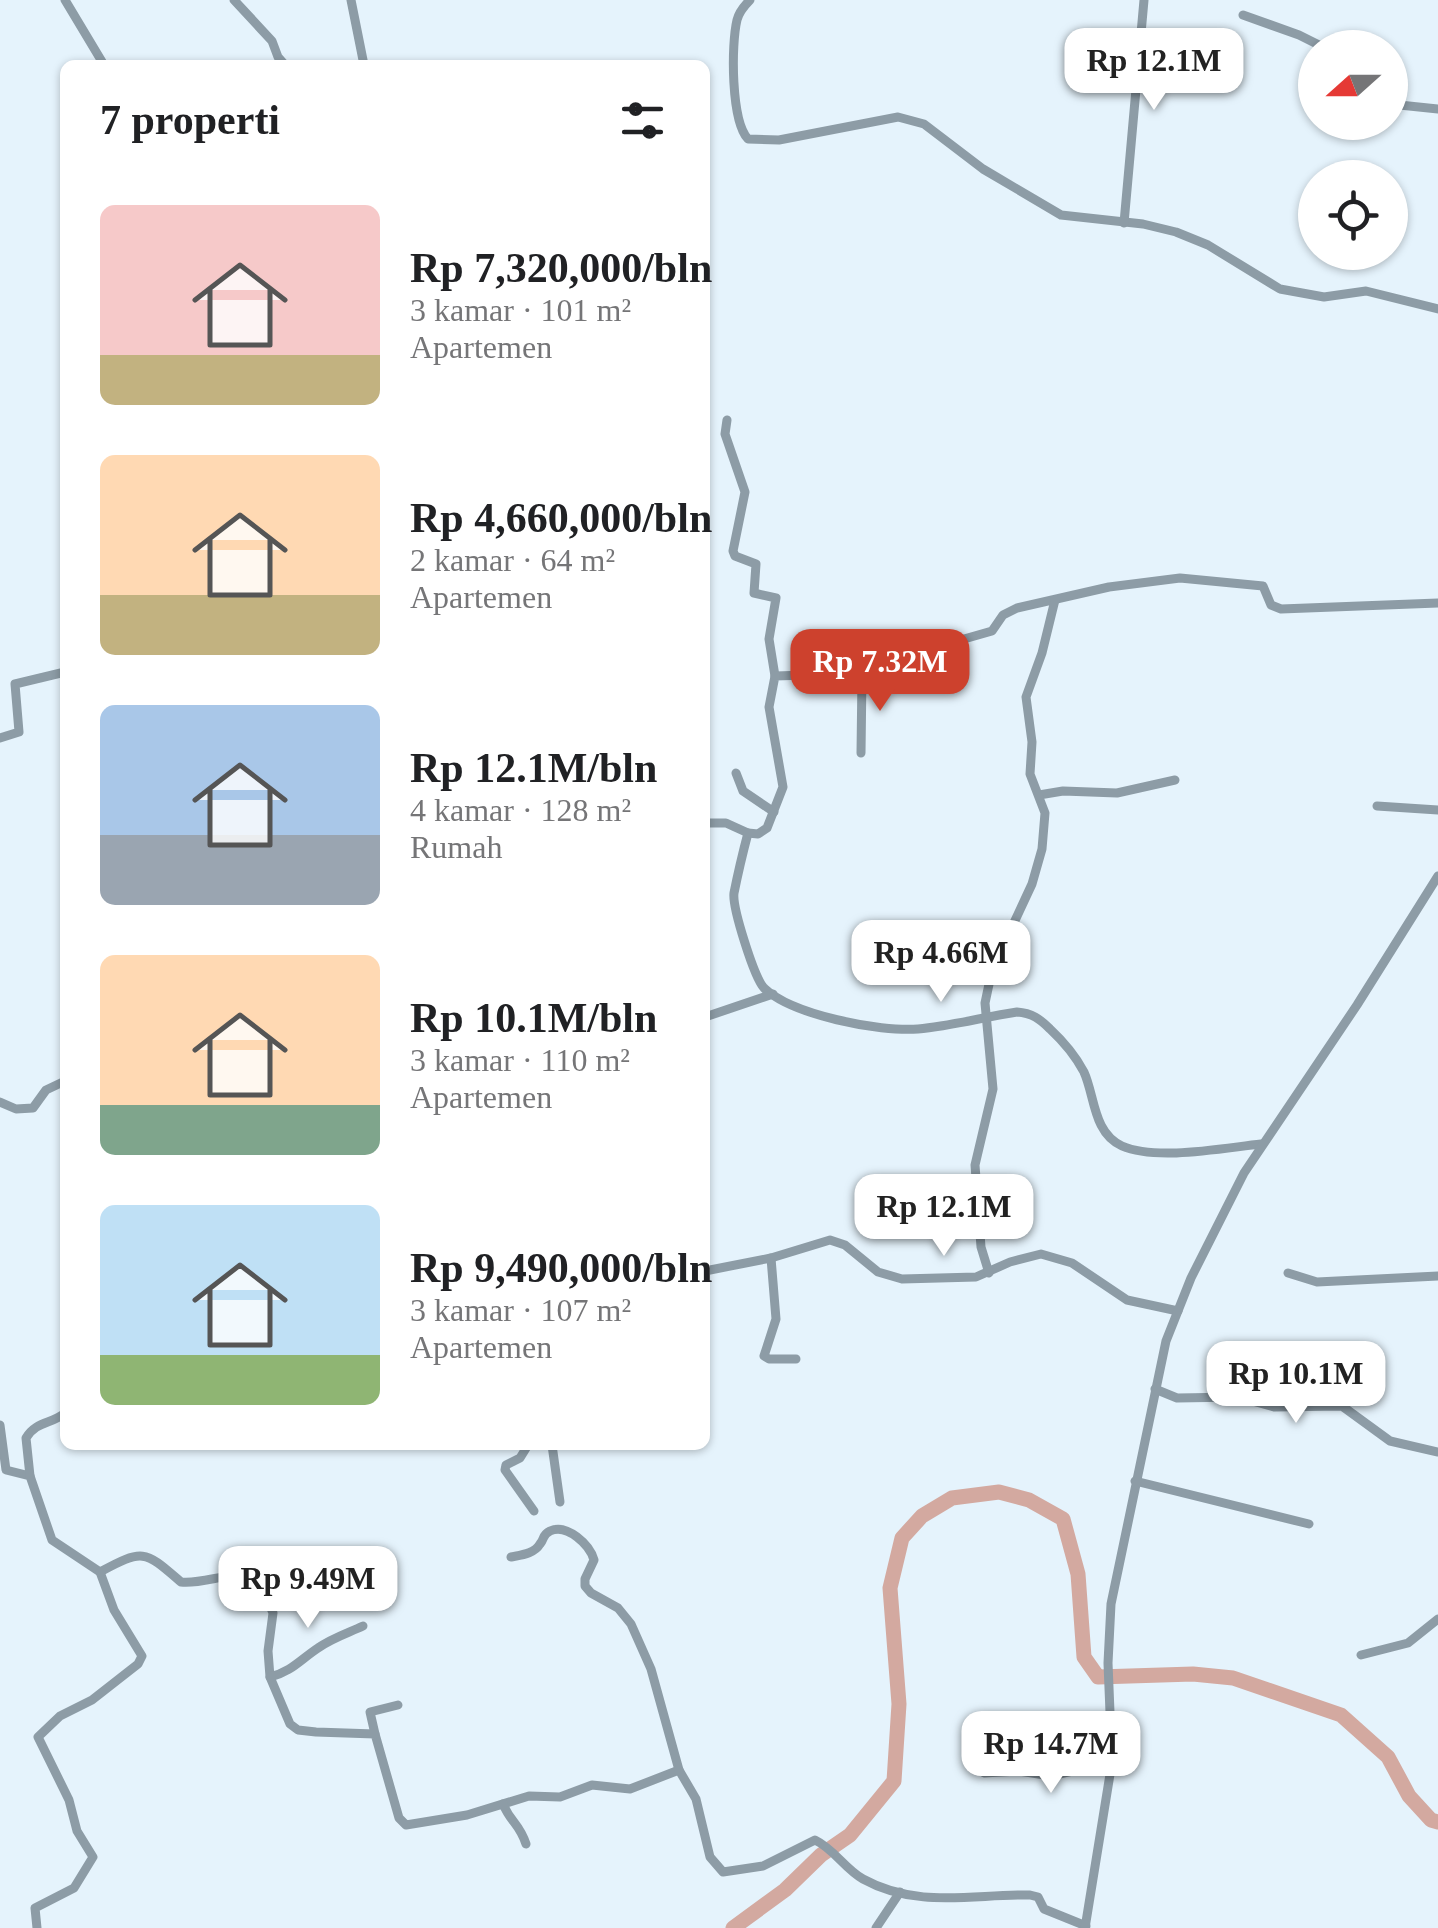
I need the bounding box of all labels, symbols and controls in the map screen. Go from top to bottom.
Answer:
pin: Rp 12.1M [1051,28,1257,113]
north arrow [1298,30,1408,140]
map controls [1298,30,1408,270]
text: Rp 12.1M [1086,42,1222,78]
icon: filters [615,93,670,148]
text: 7 properti [100,97,280,143]
button: locate [1298,160,1408,270]
icon: home [180,245,300,365]
text: Rp 7,320,000/bln [410,245,712,291]
text: 3 kamar · 101 m² [410,292,631,328]
text: Apartemen [410,329,552,365]
icon: home [180,495,300,615]
text: Rp 4,660,000/bln [410,495,712,541]
text: 2 kamar · 64 m² [410,542,615,578]
text: Apartemen [410,579,552,615]
pin: Rp 7.32M [777,629,983,714]
text: Rp 7.32M [812,643,948,679]
icon: home [180,745,300,865]
text: Rp 12.1M/bln [410,745,657,791]
text: 4 kamar · 128 m² [410,792,631,828]
text: Rumah [410,829,502,865]
pin: Rp 4.66M [838,920,1044,1005]
text: Rp 4.66M [873,934,1009,970]
icon: home [180,995,300,1115]
text: Rp 10.1M/bln [410,995,657,1041]
text: 3 kamar · 110 m² [410,1042,630,1078]
text: Apartemen [410,1079,552,1115]
pin: Rp 12.1M [841,1174,1047,1259]
text: Rp 12.1M [876,1188,1012,1224]
icon: home [180,1245,300,1365]
text: Rp 9,490,000/bln [410,1245,712,1291]
text: 3 kamar · 107 m² [410,1292,631,1328]
text: Apartemen [410,1329,552,1365]
pin: Rp 10.1M [1193,1341,1399,1426]
text: Rp 10.1M [1228,1355,1364,1391]
pin: Rp 9.49M [205,1546,411,1631]
text: Rp 9.49M [240,1560,376,1596]
pin: Rp 14.7M [948,1711,1154,1796]
text: Rp 14.7M [983,1725,1119,1761]

